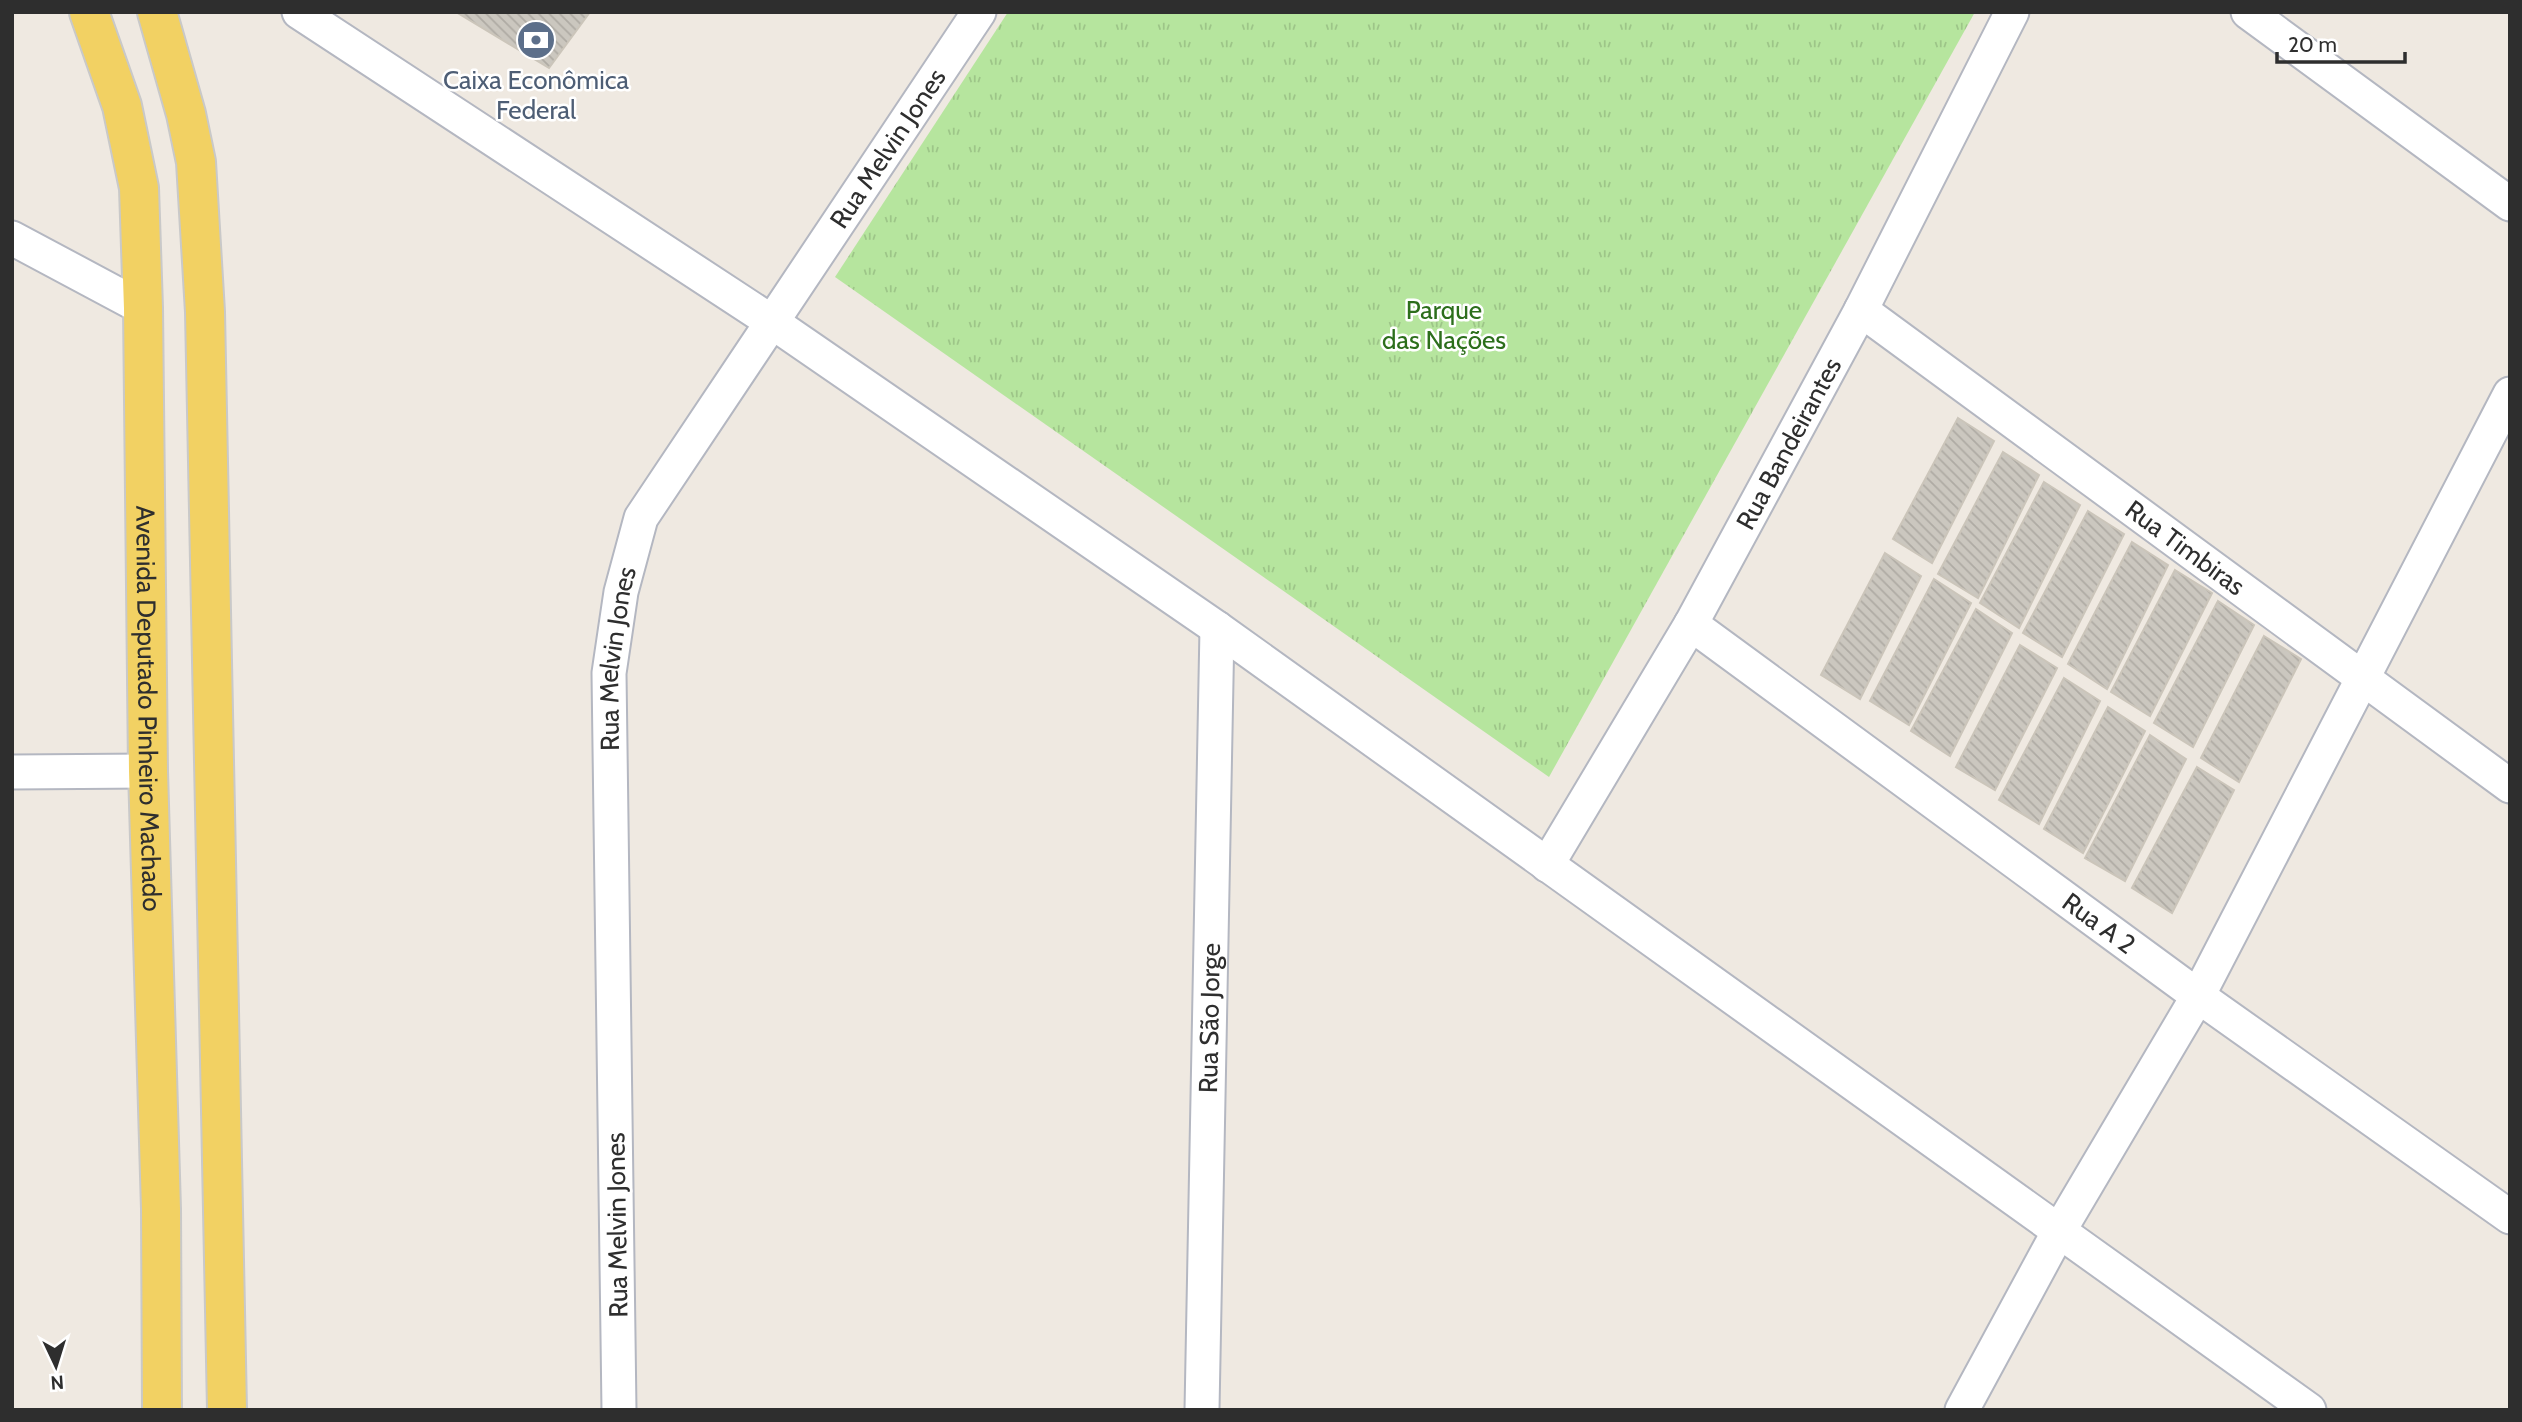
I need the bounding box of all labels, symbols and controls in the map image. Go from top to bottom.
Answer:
bank icon: Caixa Econômica Federal [515,19,557,61]
scale bar [2277,21,2405,65]
text: 20 m [2288,32,2337,57]
street label: Rua Melvin Jones [823,62,953,234]
place label: Caixa Econômica Federal [443,64,629,126]
park label: Parque das Nações [1382,294,1506,356]
street label: Rua Bandeirantes [1729,352,1848,535]
street label: Rua Timbiras [2119,493,2251,602]
street label: Avenida Deputado Pinheiro Machado [129,505,168,912]
street label: Rua Melvin Jones [593,563,643,751]
street label: Rua A 2 [2056,886,2142,961]
street label: Rua São Jorge [1192,943,1227,1093]
street label: Rua Melvin Jones [599,1132,635,1318]
north arrow [21,1331,91,1401]
text: N [50,1371,65,1394]

